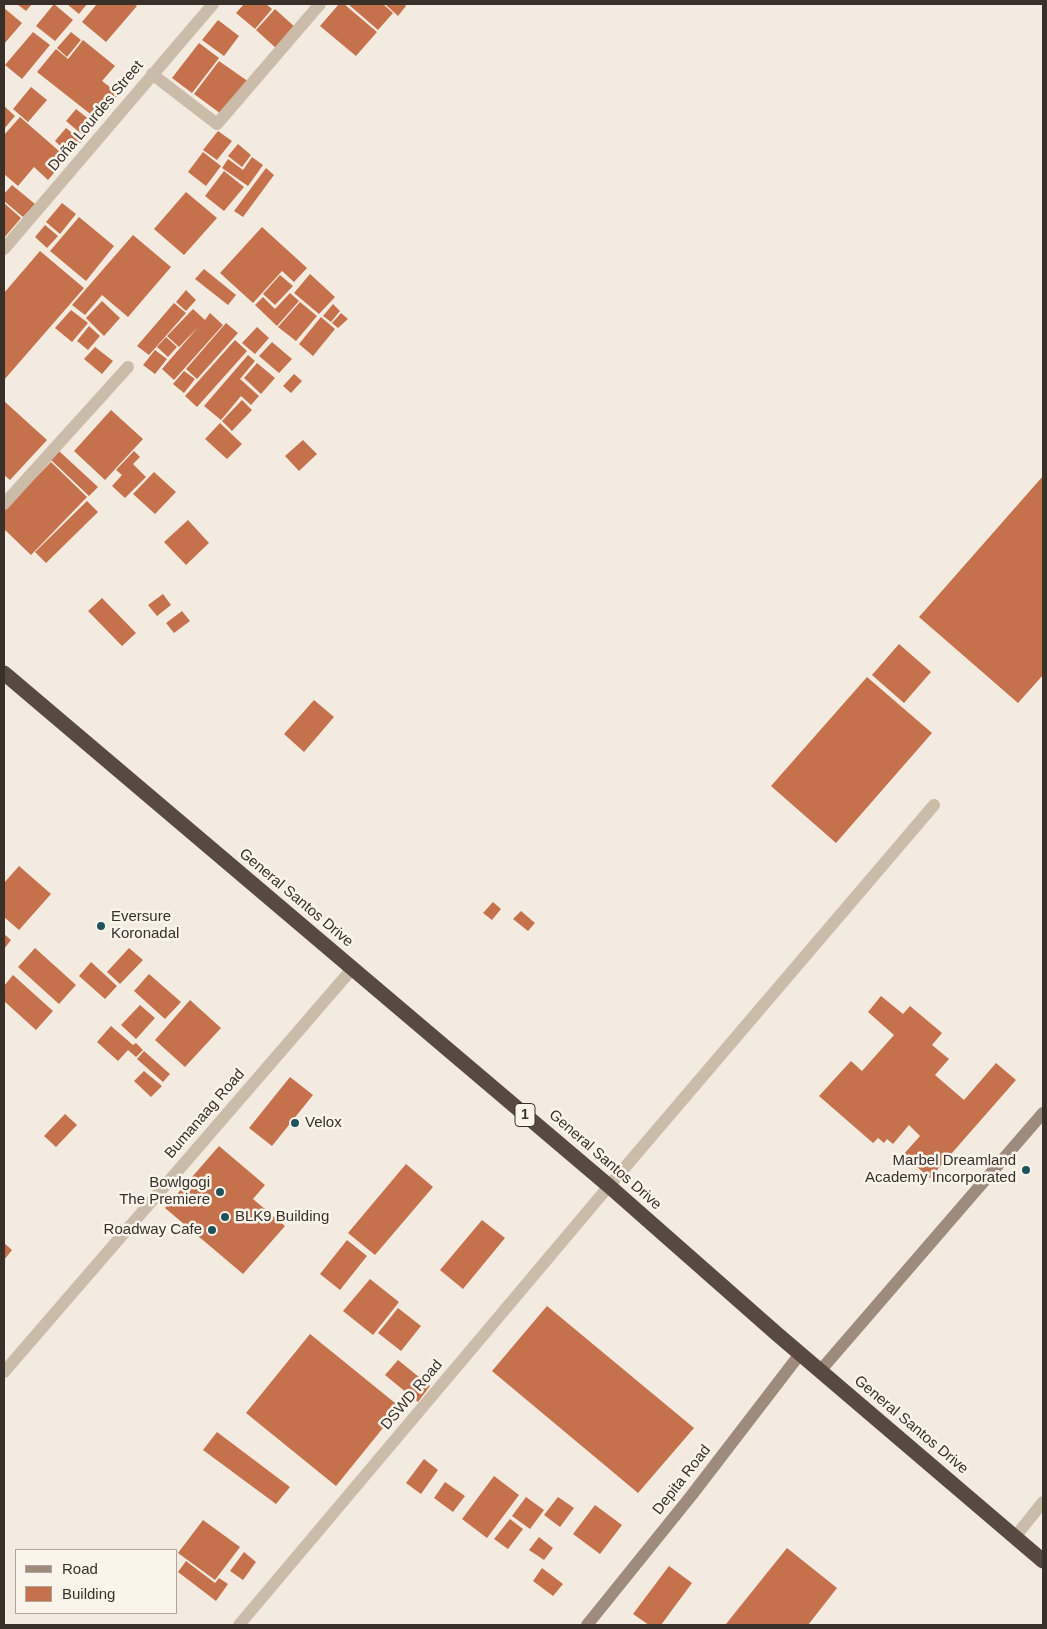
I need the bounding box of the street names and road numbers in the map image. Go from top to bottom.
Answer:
street label: Doña Lourdes Street [45,57,147,175]
street label: General Santos Drive [235,845,357,951]
street label: Bumanaag Road [161,1066,249,1162]
road number: 1 [515,1104,535,1126]
street label: General Santos Drive [545,1106,665,1214]
street label: DSWD Road [378,1356,446,1434]
street label: General Santos Drive [850,1372,972,1478]
street label: Depita Road [649,1442,715,1518]

